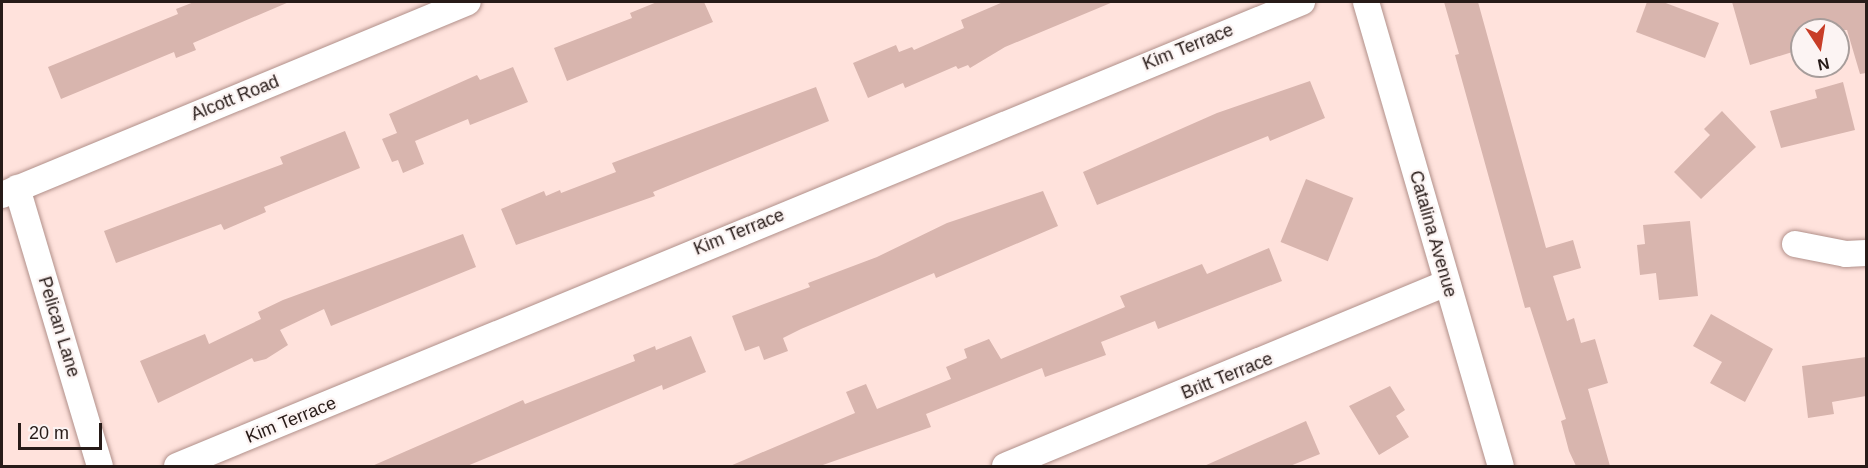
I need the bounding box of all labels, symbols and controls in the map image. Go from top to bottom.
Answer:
north arrow [1790,18,1850,78]
street label: Kim Terrace [1139,19,1237,75]
text: N [1816,55,1831,74]
street label: Alcott Road [188,71,282,125]
street label: Catalina Avenue [1404,168,1462,300]
street label: Kim Terrace [690,204,788,260]
street label: Pelican Lane [33,274,85,380]
street label: Britt Terrace [1178,348,1276,404]
street label: Kim Terrace [242,392,340,448]
scale bar [21,411,105,449]
text: 20 m [29,423,69,443]

